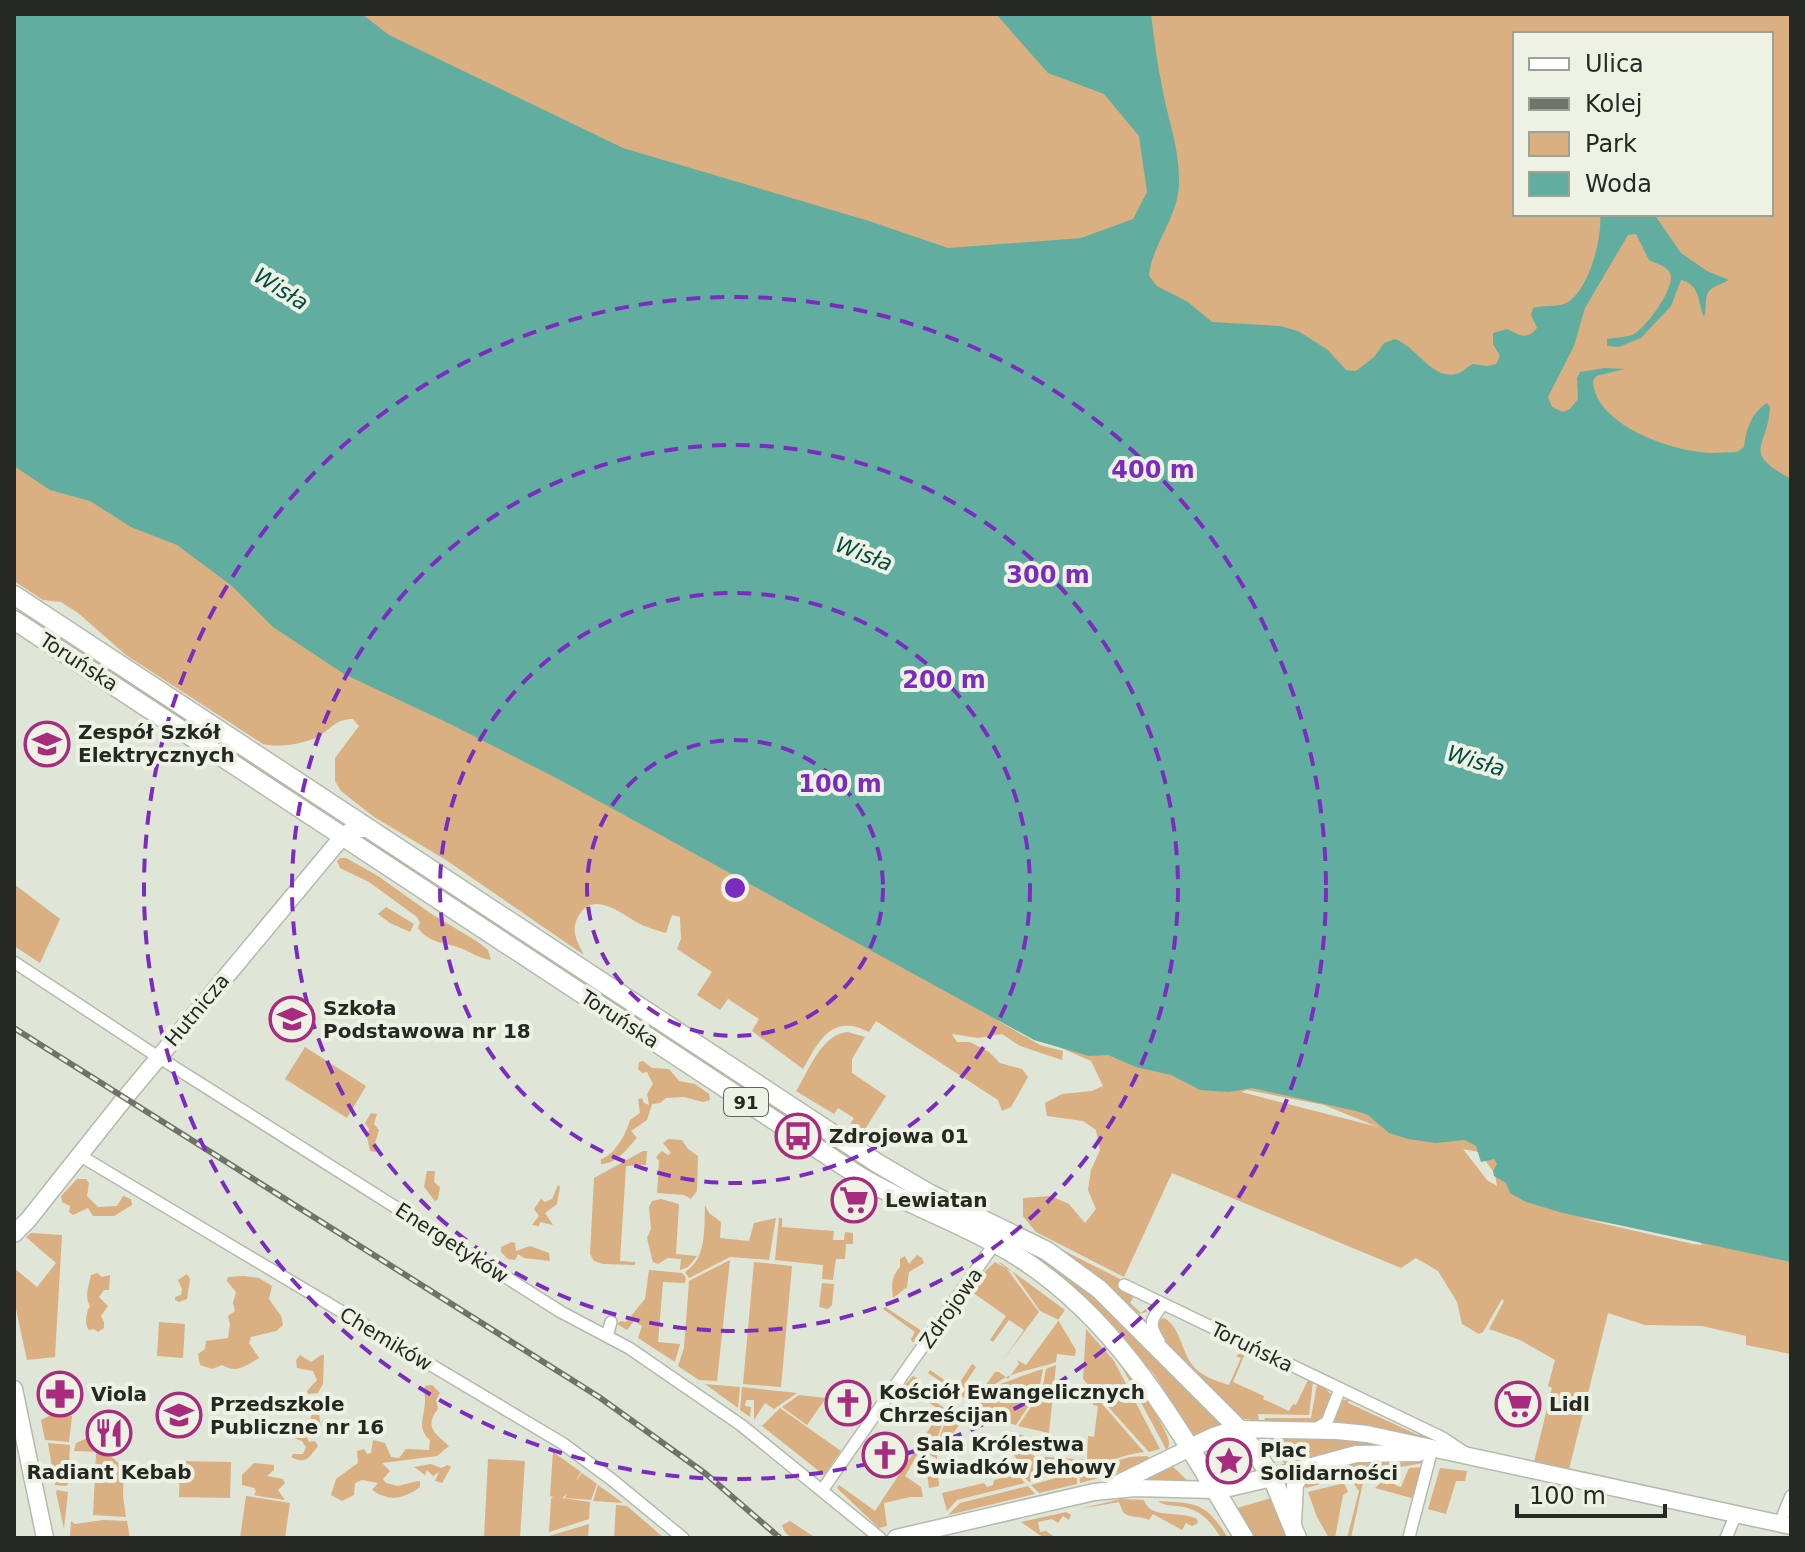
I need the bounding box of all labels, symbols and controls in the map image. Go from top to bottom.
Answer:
legend [1513,32,1773,216]
text: Ulica [1585,50,1644,78]
text: Kolej [1585,90,1642,118]
text: Park [1585,130,1637,158]
text: Woda [1585,170,1652,198]
water label: Wisła [249,263,313,315]
text: 400 m [1111,456,1195,484]
water label: Wisła [832,532,896,576]
text: 300 m [1006,561,1090,589]
street label: Toruńska [34,627,123,696]
text: 200 m [902,666,986,694]
school or university icon: Zespół Szkół Elektrycznych [23,720,71,768]
place label: Zespół Szkół Elektrycznych [78,720,235,767]
water label: Wisła [1444,740,1508,782]
text: 100 m [798,770,882,798]
centre of rings [721,874,749,902]
street label: Hutnicza [160,969,234,1051]
street label: Toruńska [575,984,664,1053]
school or university icon: Szkoła Podstawowa nr 18 [268,995,316,1043]
place label: Szkoła Podstawowa nr 18 [323,996,531,1043]
road number: 91 [724,1088,768,1116]
bus stop icon: Zdrojowa 01 [774,1112,822,1160]
place label: Zdrojowa 01 [829,1124,969,1148]
supermarket icon: Lewiatan [830,1176,878,1224]
place label: Lewiatan [885,1188,987,1212]
street label: Energetyków [391,1198,513,1288]
street label: Zdrojowa [915,1263,987,1353]
street label: Chemików [335,1302,437,1376]
street label: Toruńska [1206,1316,1297,1377]
pharmacy icon: Viola [36,1370,84,1418]
church icon: Kościół Ewangelicznych Chrześcijan [824,1379,872,1427]
place label: Kościół Ewangelicznych Chrześcijan [879,1380,1145,1427]
supermarket icon: Lidl [1494,1380,1542,1428]
place label: Viola [91,1382,147,1406]
school or university icon: Przedszkole Publiczne nr 16 [155,1391,203,1439]
place label: Przedszkole Publiczne nr 16 [210,1392,384,1439]
place label: Lidl [1549,1392,1590,1416]
restaurant icon: Radiant Kebab [85,1409,133,1457]
church icon: Sala Królestwa Świadków Jehowy [861,1431,909,1479]
place label: Sala Królestwa Świadków Jehowy [916,1432,1116,1479]
place icon: Plac Solidarności [1205,1437,1253,1485]
place label: Plac Solidarności [1260,1438,1398,1485]
place label: Radiant Kebab [26,1460,192,1484]
scale bar [1517,1468,1665,1518]
text: 100 m [1529,1482,1606,1510]

